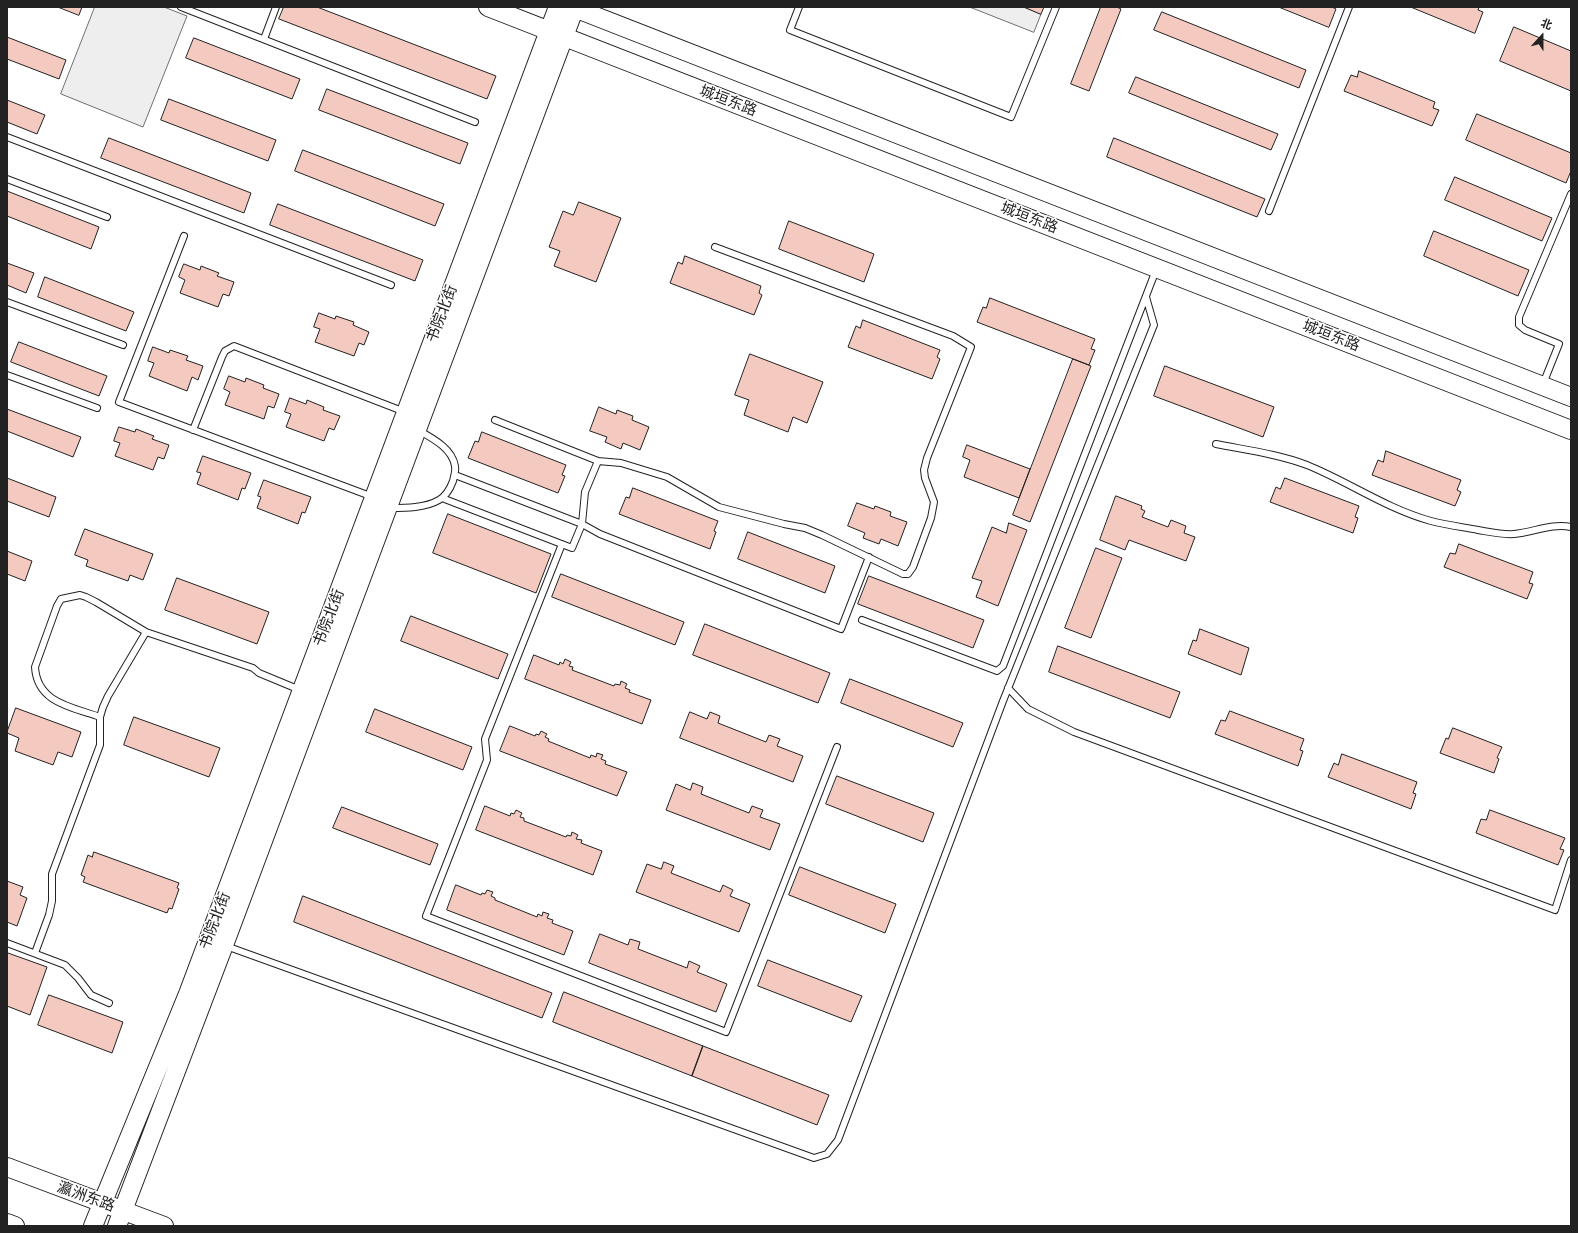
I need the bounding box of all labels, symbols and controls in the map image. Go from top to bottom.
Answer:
north arrow [1522,16,1562,56]
text: 北 [1539,16,1554,32]
street label: 城垣东路 [697,82,759,120]
street label: 城垣东路 [998,199,1060,237]
street label: 书院北街 [423,283,461,345]
street label: 城垣东路 [1300,317,1362,355]
street label: 书院北街 [310,587,348,649]
street label: 书院北街 [196,890,234,952]
street label: 瀛洲东路 [55,1178,117,1216]

